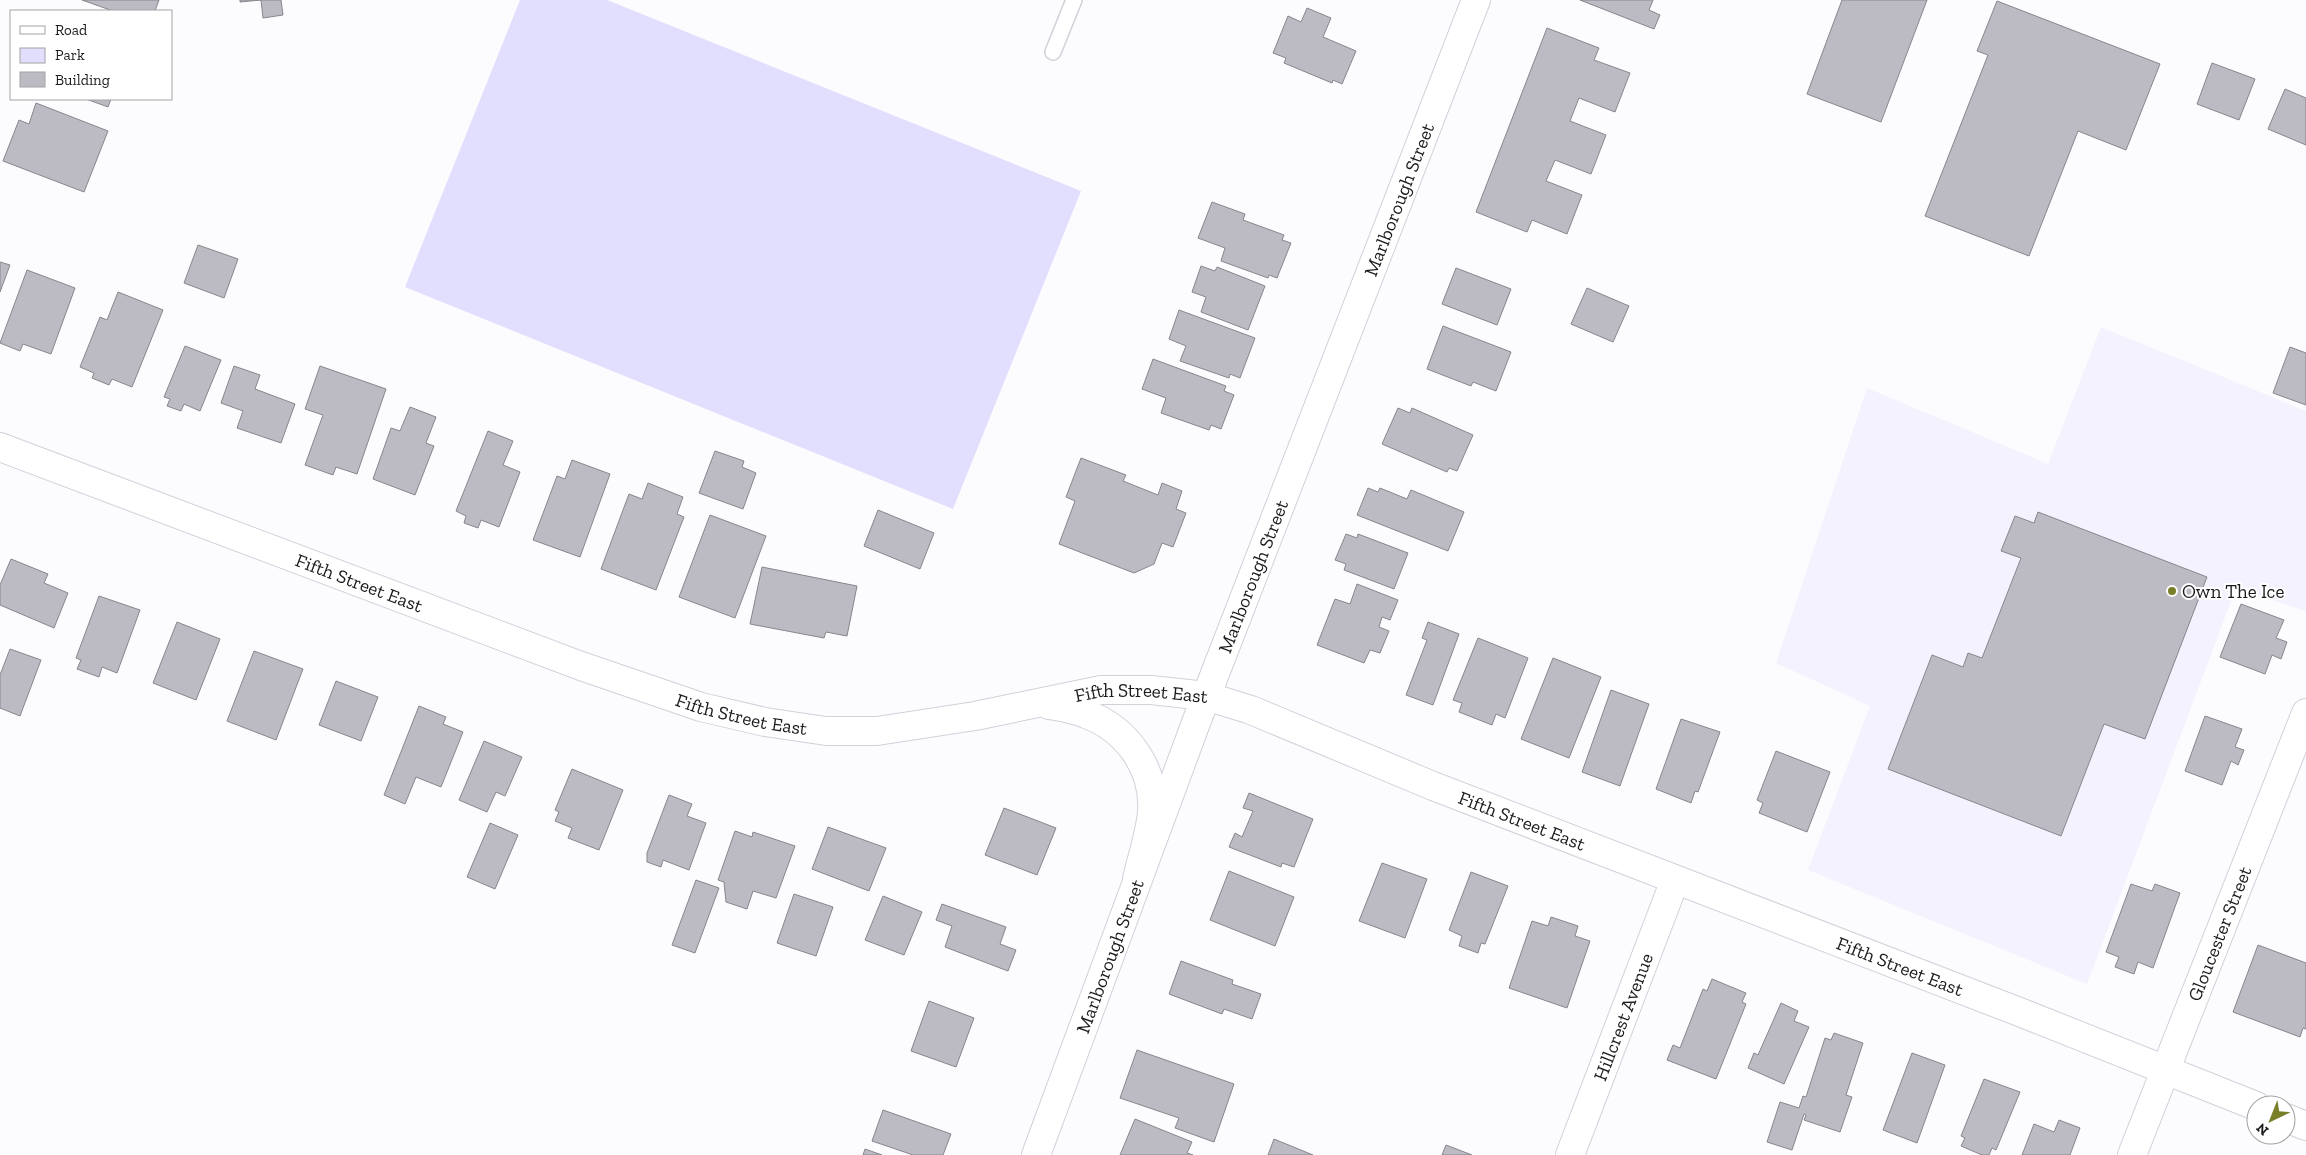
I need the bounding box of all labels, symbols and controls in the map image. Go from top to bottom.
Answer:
legend [10,10,172,100]
text: Road [55,21,88,39]
text: Park [55,46,85,64]
text: Building [55,71,110,89]
street label: Marlborough Street [1359,120,1439,280]
street label: Marlborough Street [1213,497,1293,656]
street label: Fifth Street East [292,549,426,617]
place label: Own The Ice [2182,580,2284,603]
marker: Own The Ice [2166,585,2178,597]
street label: Fifth Street East [1072,679,1209,708]
street label: Fifth Street East [673,688,809,740]
street label: Fifth Street East [1455,786,1589,856]
street label: Gloucester Street [2183,863,2257,1004]
street label: Marlborough Street [1071,876,1149,1036]
street label: Fifth Street East [1833,932,1966,1001]
street label: Hillcrest Avenue [1588,950,1658,1084]
north arrow [2246,1095,2296,1145]
text: N [2253,1119,2272,1139]

